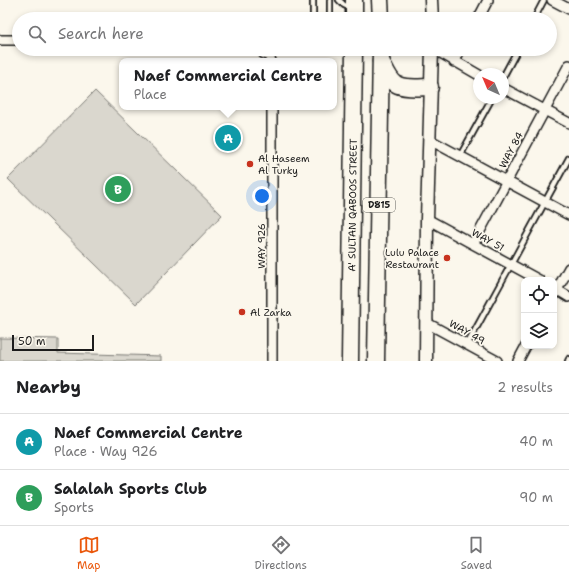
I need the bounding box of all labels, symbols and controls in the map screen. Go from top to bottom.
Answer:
search box [12,12,557,56]
icon: search [26,23,48,45]
text: Search here [58,24,144,44]
popup [119,58,337,110]
text: Naef Commercial Centre [134,66,322,86]
north arrow [473,68,509,104]
text: Place [134,86,167,103]
pin: A [215,123,241,153]
street label: WAY 84 [496,130,526,170]
street label: A' SULTAN QABOOS STREET [345,138,359,272]
place label: Al Haseem Al Turky [258,152,310,177]
marker: Al Haseem Al Turky [245,159,255,169]
pin: B [105,174,131,204]
your location [252,186,272,206]
road number: D815 [363,198,395,212]
street label: WAY 926 [255,223,268,269]
street label: WAY 51 [469,226,507,254]
place label: Lulu Palace Restaurant [385,246,439,271]
marker: Lulu Palace Restaurant [442,253,452,263]
map controls [521,277,557,349]
button: locate [521,277,557,313]
place label: Al Zarka [250,306,292,319]
marker: Al Zarka [237,307,247,317]
button: layers [521,313,557,349]
street label: WAY 49 [447,317,487,347]
scale bar [12,333,94,352]
text: 50 m [18,334,46,349]
text: Nearby [16,376,81,398]
text: 2 results [497,379,553,396]
text: Naef Commercial Centre [54,423,243,443]
text: A [24,433,34,450]
text: 40 m [519,433,553,450]
text: Place · Way 926 [54,443,157,460]
text: Salalah Sports Club [54,479,207,499]
text: B [25,489,33,506]
text: 90 m [519,489,553,506]
text: Sports [54,499,94,516]
tab: Map [77,534,101,573]
tab: Directions [254,534,307,573]
tab: Saved [461,534,492,573]

